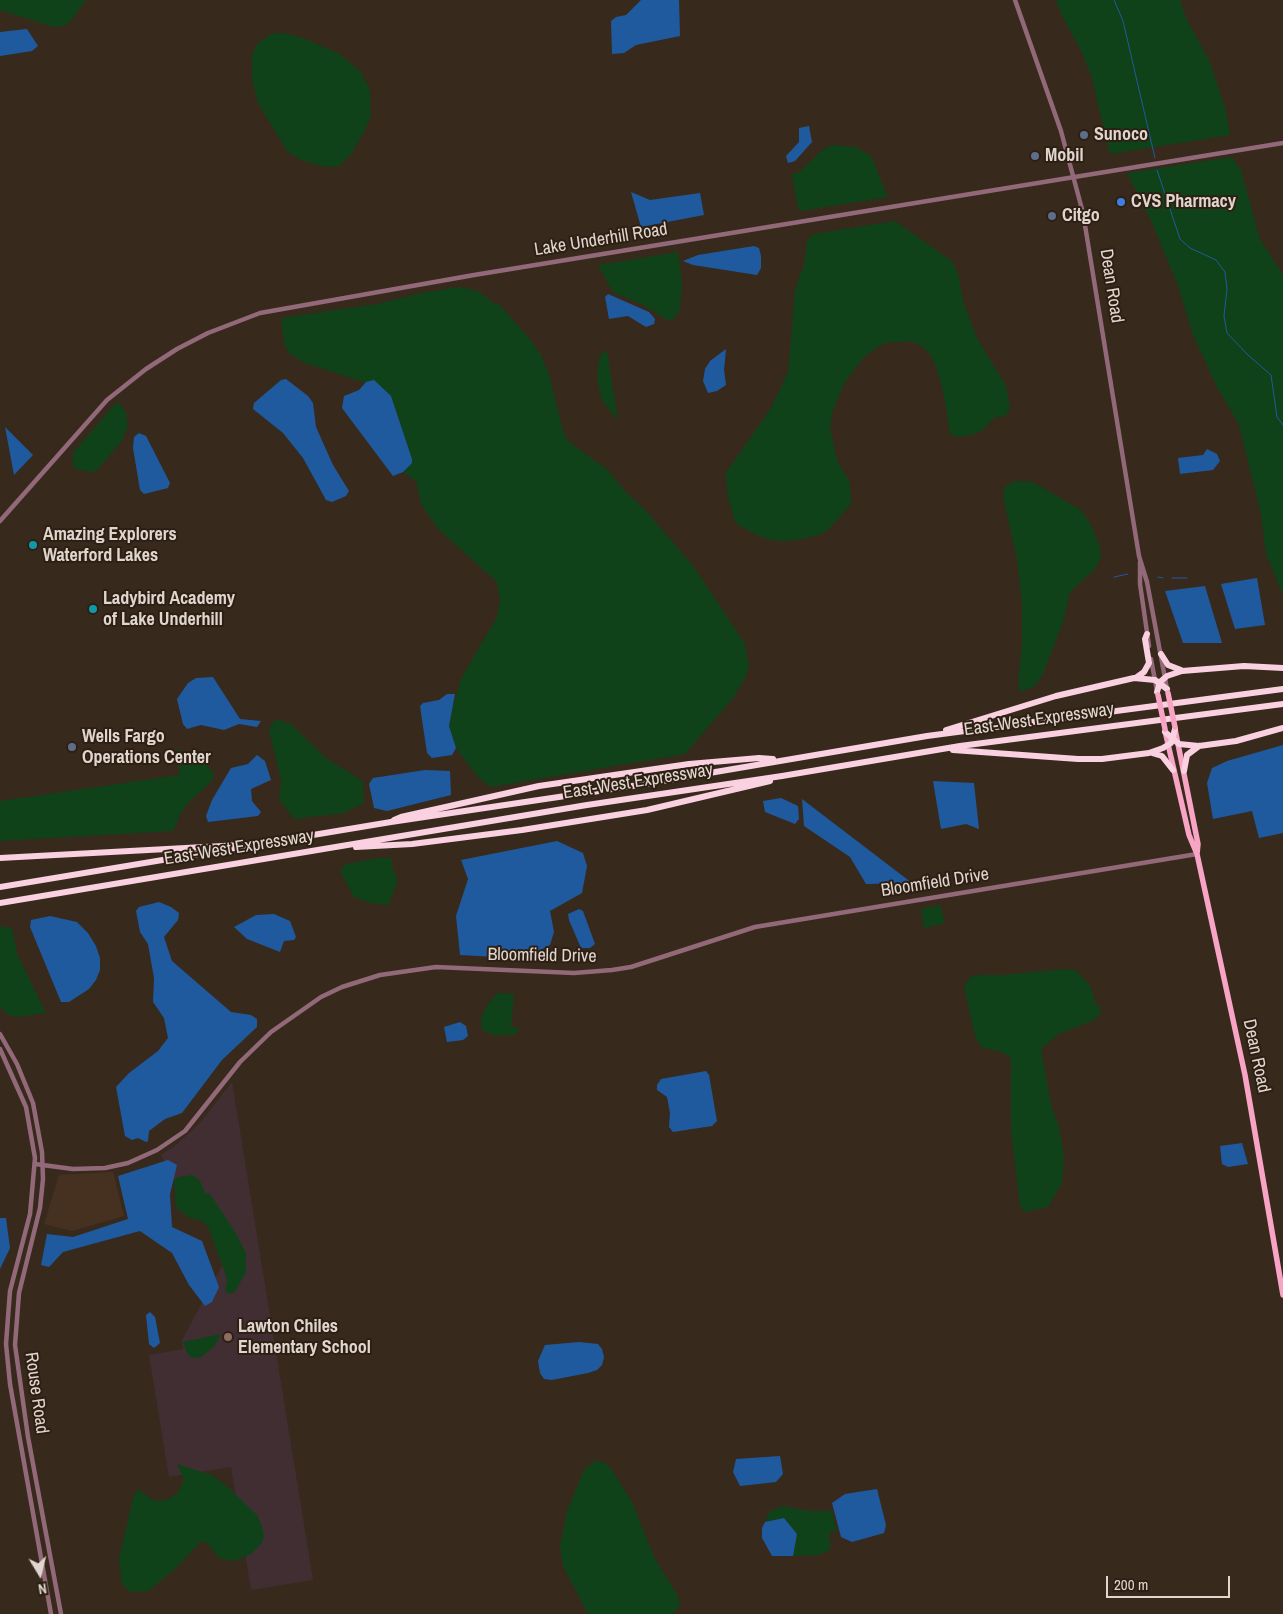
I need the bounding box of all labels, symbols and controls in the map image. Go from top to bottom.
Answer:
place label: Sunoco [1094,124,1148,146]
marker: Sunoco [1078,129,1090,141]
place label: Mobil [1045,145,1084,167]
marker: Mobil [1029,150,1041,162]
place label: CVS Pharmacy [1131,191,1236,213]
marker: CVS Pharmacy [1115,196,1127,208]
place label: Citgo [1062,205,1100,227]
marker: Citgo [1046,210,1058,222]
street label: Lake Underhill Road [533,219,669,261]
street label: Dean Road [1094,247,1128,325]
place label: Amazing Explorers Waterford Lakes [43,524,177,566]
marker: Amazing Explorers Waterford Lakes [27,539,39,551]
place label: Ladybird Academy of Lake Underhill [103,588,235,630]
marker: Ladybird Academy of Lake Underhill [87,603,99,615]
street label: East-West Expressway [962,699,1116,741]
place label: Wells Fargo Operations Center [82,726,211,769]
marker: Wells Fargo Operations Center [66,741,78,753]
street label: East-West Expressway [561,759,715,805]
street label: East-West Expressway [162,825,316,871]
street label: Bloomfield Drive [879,864,991,902]
street label: Bloomfield Drive [487,944,597,968]
street label: Dean Road [1238,1017,1274,1095]
place label: Lawton Chiles Elementary School [238,1316,371,1358]
marker: Lawton Chiles Elementary School [222,1331,234,1343]
street label: Rouse Road [20,1351,52,1435]
north arrow [15,1549,65,1599]
scale bar [1108,1566,1232,1598]
text: 200 m [1114,1574,1148,1595]
text: N [37,1579,48,1598]

